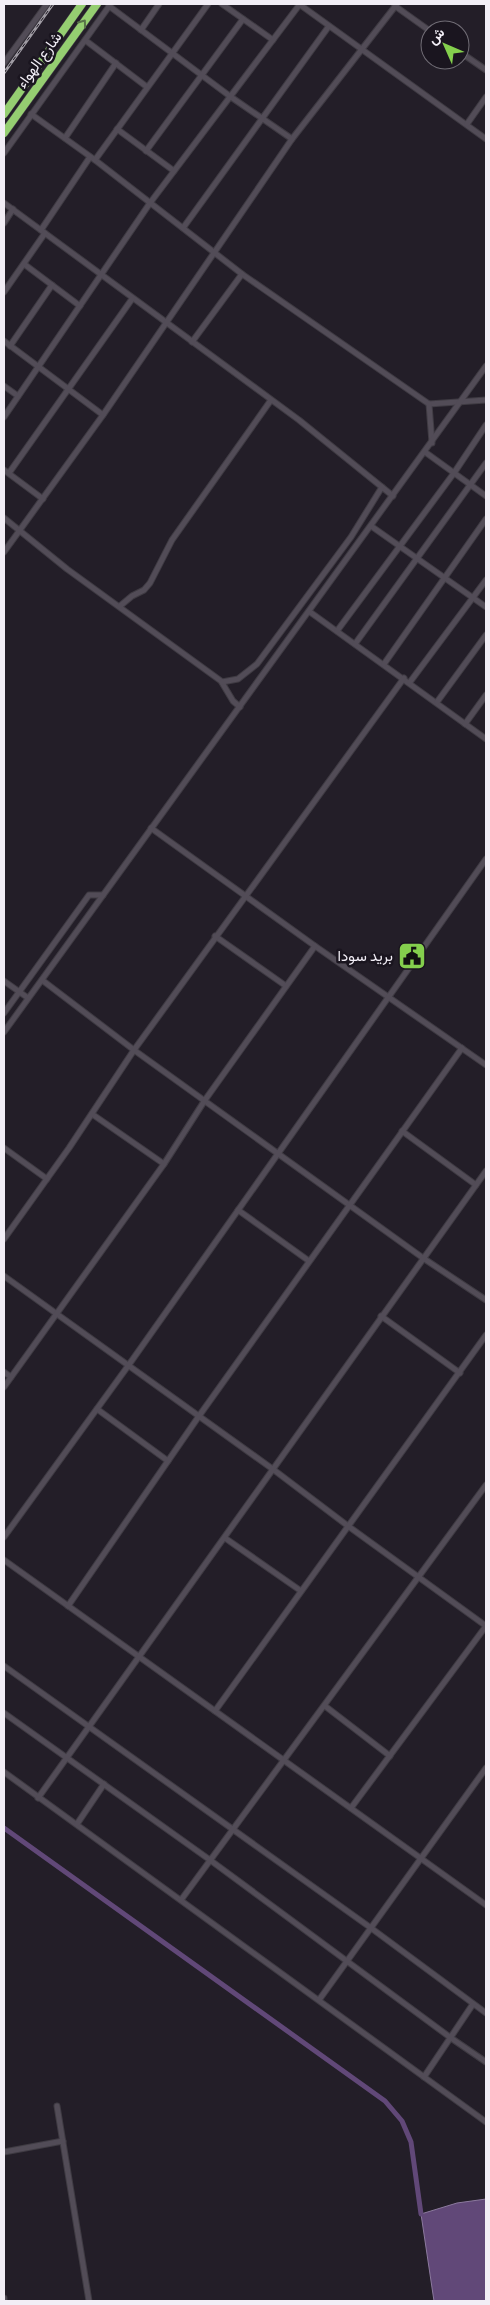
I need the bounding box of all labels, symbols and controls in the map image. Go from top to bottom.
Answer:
one-way arrow [77,19,86,28]
north arrow [420,20,470,70]
text: ش [423,23,448,48]
street label: شارع الهواء [11,27,67,93]
public building icon: بريد سودا [397,941,427,971]
place label: بريد سودا [338,945,393,966]

